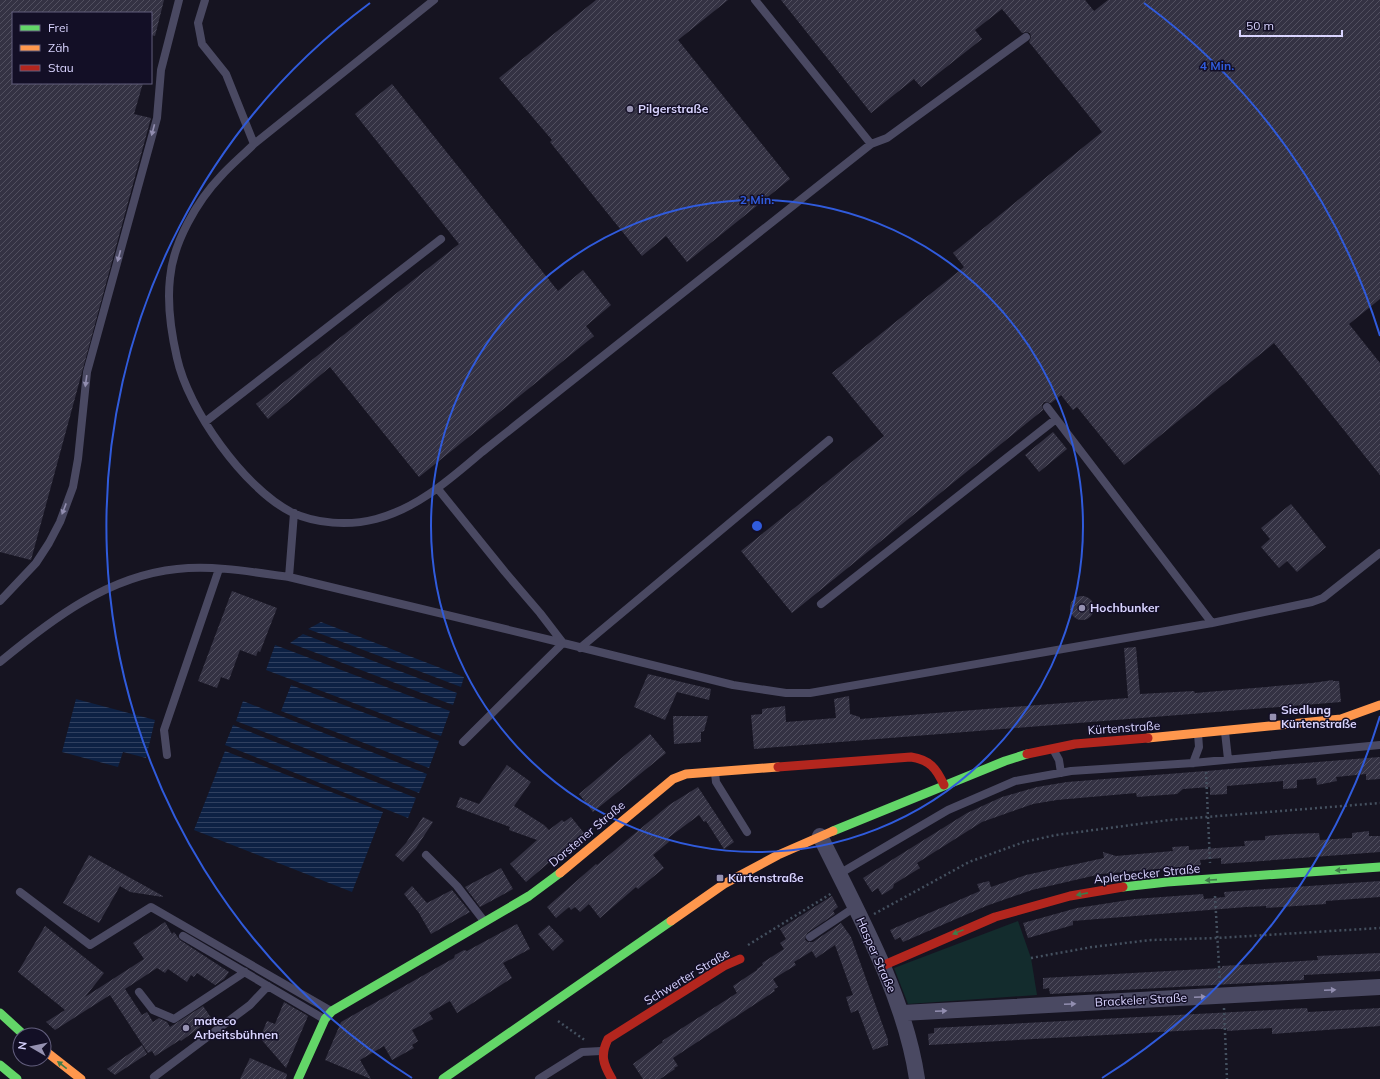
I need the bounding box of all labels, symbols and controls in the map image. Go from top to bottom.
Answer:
legend [12,12,152,84]
scale bar [1240,12,1342,38]
text: 50 m [1246,18,1274,33]
text: Frei [48,20,68,35]
text: Zäh [48,40,69,55]
text: 4 Min. [1200,58,1234,73]
text: Stau [48,60,74,75]
place label: Pilgerstraße [638,101,709,116]
marker: Pilgerstraße [625,104,635,114]
one-way arrow [150,124,156,137]
text: 2 Min. [740,192,774,207]
one-way arrow [116,250,122,262]
one-way arrow [83,375,89,387]
one-way arrow [61,503,67,515]
centre of rings [750,519,764,533]
place label: Hochbunker [1090,600,1160,615]
marker: Hochbunker [1077,603,1087,613]
place label: Siedlung Kürtenstraße [1281,702,1357,731]
marker: Siedlung Kürtenstraße [1268,712,1278,722]
street label: Kürtenstraße [1087,717,1161,738]
street label: Dorstener Straße [545,797,628,870]
street label: Aplerbecker Straße [1093,860,1201,887]
one-way arrow [1335,866,1347,873]
place label: Kürtenstraße [728,870,804,885]
marker: Kürtenstraße [715,873,725,883]
one-way arrow [1205,876,1217,883]
one-way arrow [1076,891,1089,897]
street label: Hasper Straße [853,915,900,995]
one-way arrow [952,929,964,935]
street label: Schwerter Straße [641,945,732,1008]
one-way arrow [1324,987,1337,993]
street label: Brackeler Straße [1094,990,1187,1009]
one-way arrow [1194,994,1207,1000]
one-way arrow [1064,1001,1076,1008]
one-way arrow [935,1008,947,1015]
place label: mateco Arbeitsbühnen [194,1013,278,1042]
marker: mateco Arbeitsbühnen [181,1023,191,1033]
north arrow [12,1027,52,1067]
text: N [15,1040,30,1051]
one-way arrow [57,1060,68,1069]

